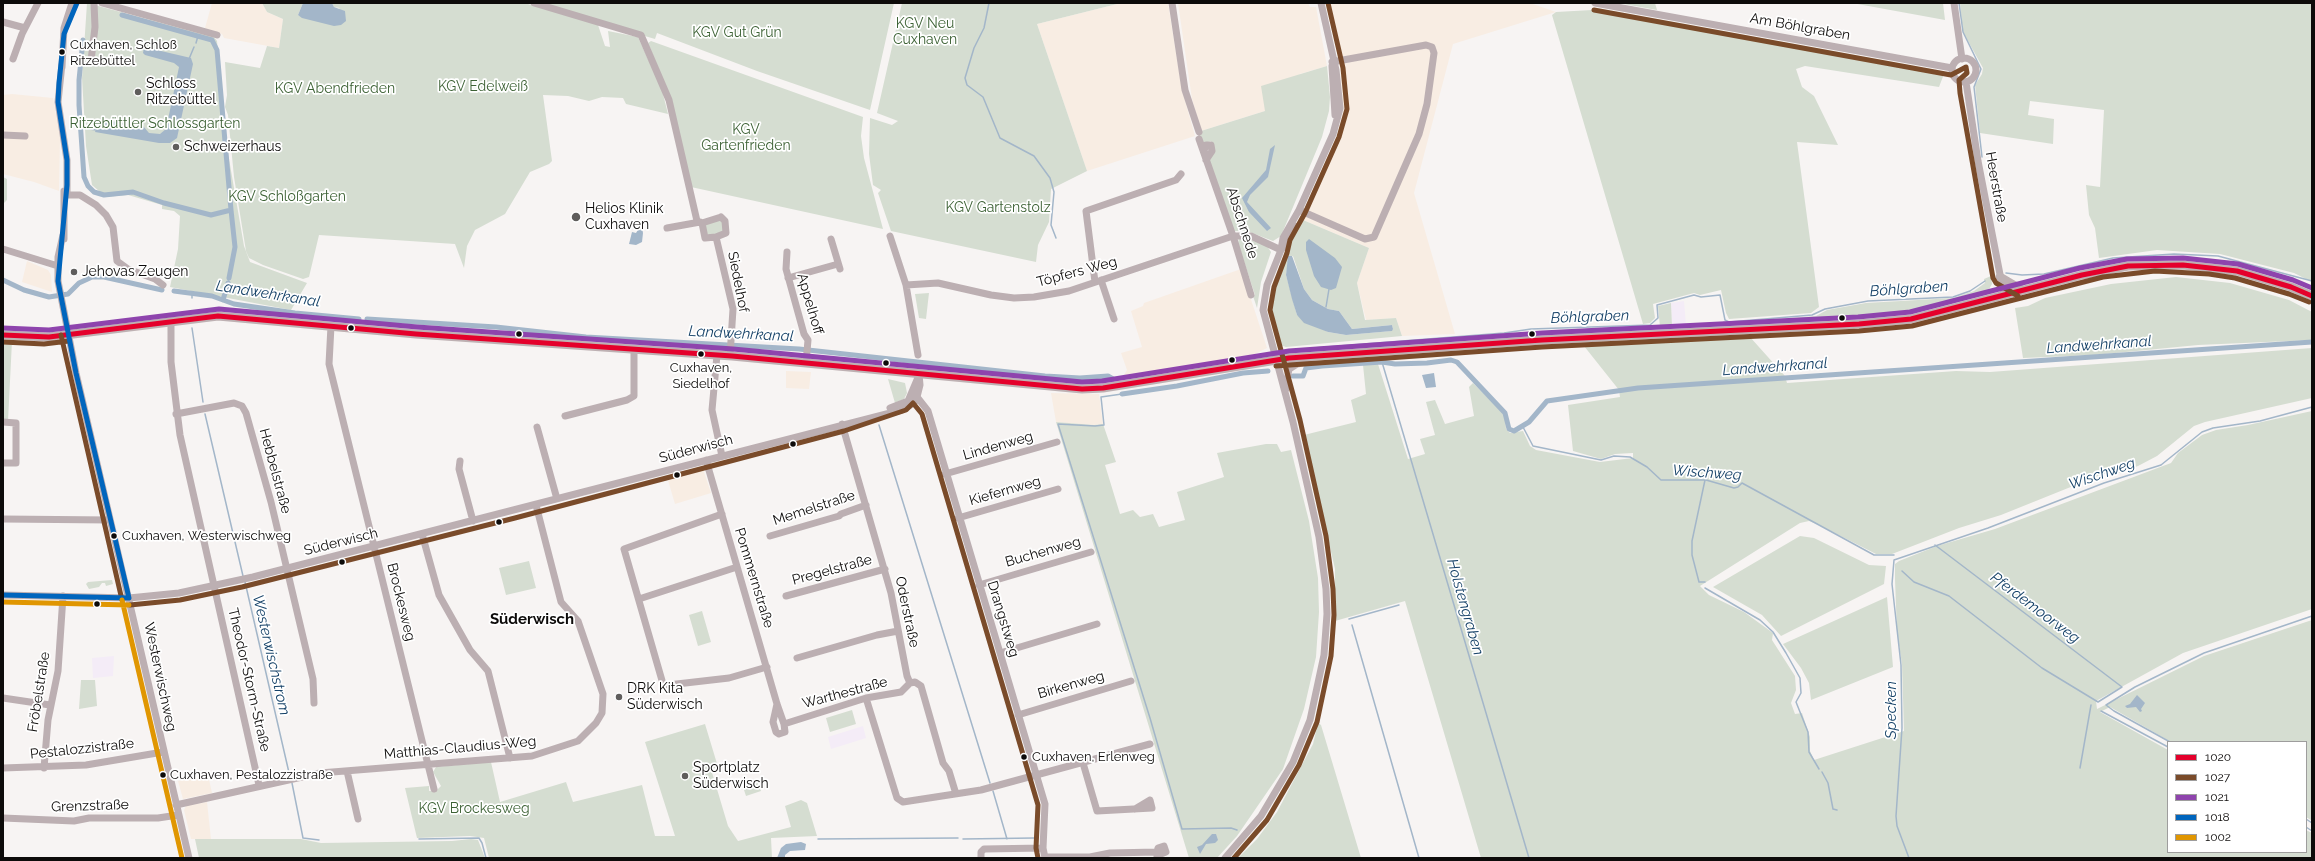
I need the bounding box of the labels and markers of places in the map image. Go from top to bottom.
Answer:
place label: Cuxhaven, Schloß Ritzebüttel [70,37,177,68]
marker: Cuxhaven, Schloß Ritzebüttel [57,47,67,57]
place label: Schloss Ritzebüttel [146,76,216,108]
marker: Schloss Ritzebüttel [133,87,143,97]
place label: Schweizerhaus [184,139,281,155]
marker: Schweizerhaus [171,142,181,152]
place label: Helios Klinik Cuxhaven [585,201,663,234]
marker: Helios Klinik Cuxhaven [570,211,582,223]
place label: Jehovas Zeugen [82,264,188,280]
marker: Jehovas Zeugen [69,267,79,277]
unlabelled marker [1837,313,1847,323]
unlabelled marker [346,323,356,333]
unlabelled marker [514,329,524,339]
unlabelled marker [1527,329,1537,339]
marker: Cuxhaven, Siedelhof [696,349,706,359]
unlabelled marker [1227,355,1237,365]
unlabelled marker [881,358,891,368]
place label: Cuxhaven, Siedelhof [670,360,732,391]
unlabelled marker [788,439,798,449]
unlabelled marker [672,470,682,480]
unlabelled marker [494,517,504,527]
place label: Cuxhaven, Westerwischweg [122,528,291,544]
marker: Cuxhaven, Westerwischweg [109,531,119,541]
unlabelled marker [337,557,347,567]
unlabelled marker [92,599,102,609]
place label: DRK Kita Süderwisch [627,681,703,714]
marker: DRK Kita Süderwisch [614,692,624,702]
place label: Cuxhaven, Erlenweg [1032,749,1155,765]
marker: Cuxhaven, Erlenweg [1019,752,1029,762]
place label: Sportplatz Süderwisch [693,760,769,792]
place label: Cuxhaven, Pestalozzistraße [170,767,333,783]
marker: Cuxhaven, Pestalozzistraße [158,770,168,780]
marker: Sportplatz Süderwisch [680,771,690,781]

